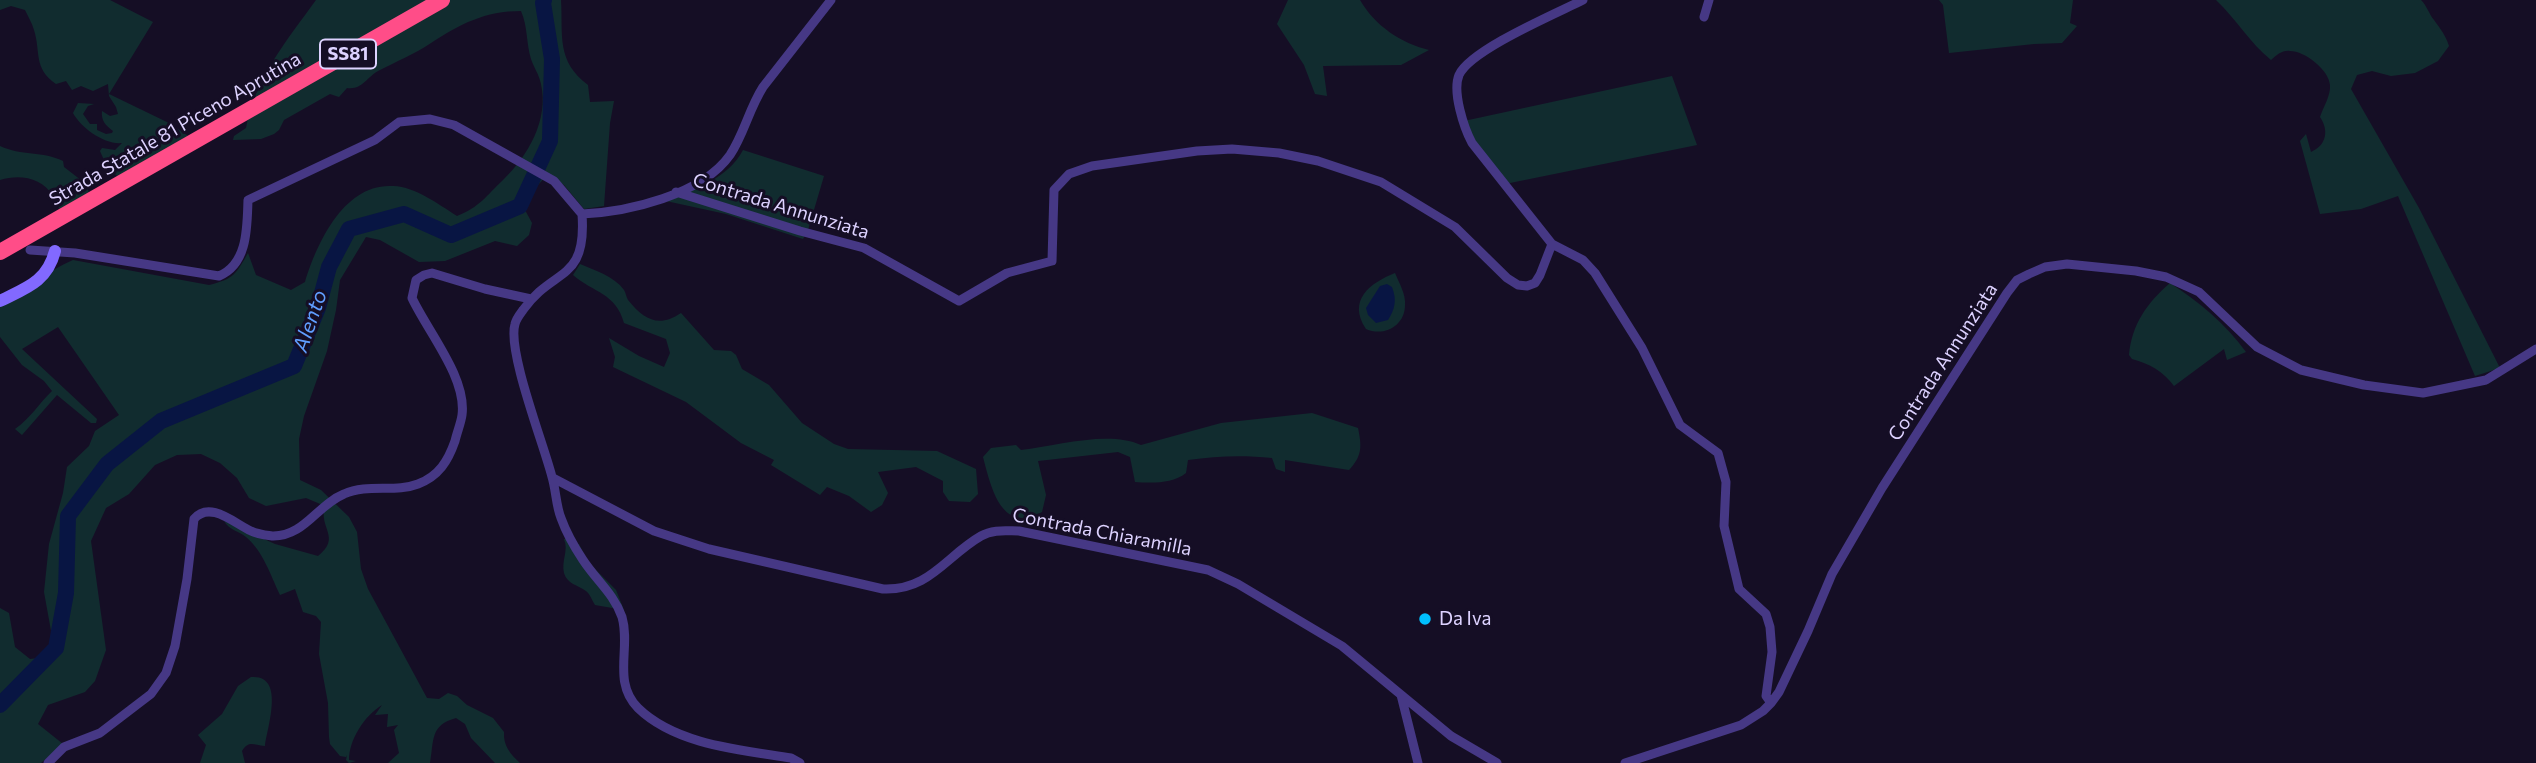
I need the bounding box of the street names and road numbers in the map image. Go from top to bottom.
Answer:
road number: SS81 [320,40,376,68]
street label: Strada Statale 81 Piceno Aprutina [45,47,305,211]
street label: Contrada Annunziata [690,168,872,244]
street label: Contrada Annunziata [1884,279,2002,445]
street label: Contrada Chiaramilla [1010,503,1194,561]

